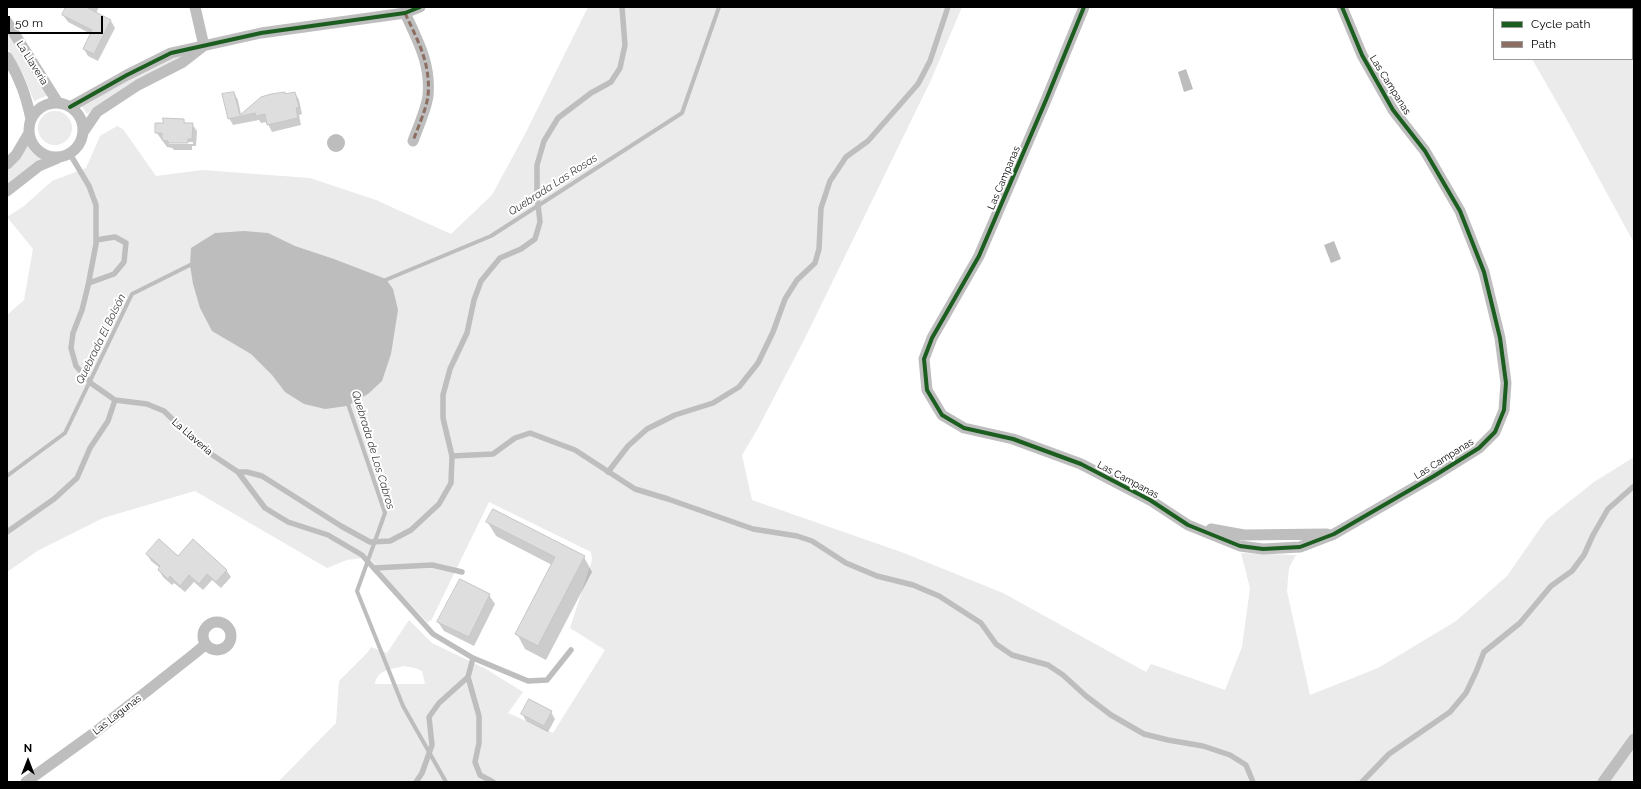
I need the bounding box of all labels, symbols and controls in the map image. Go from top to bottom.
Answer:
scale bar [10,8,105,34]
legend [1493,8,1633,60]
text: 50 m [15,16,43,30]
text: Cycle path [1531,17,1590,31]
text: Path [1531,37,1556,51]
street label: La Llaveria [14,39,50,87]
street label: Las Campanas [1367,53,1413,117]
street label: Las Campanas [985,144,1023,212]
water label: Quebrada Las Rosas [506,151,600,219]
water label: Quebrada El Bolsón [73,292,129,386]
water label: Quebrada de Los Cabros [349,389,397,511]
street label: La Llaveria [169,416,215,458]
street label: Las Campanas [1412,436,1476,482]
street label: Las Campanas [1095,459,1161,501]
street label: Las Lagunas [90,692,144,738]
north arrow [8,741,48,781]
text: N [24,742,32,755]

